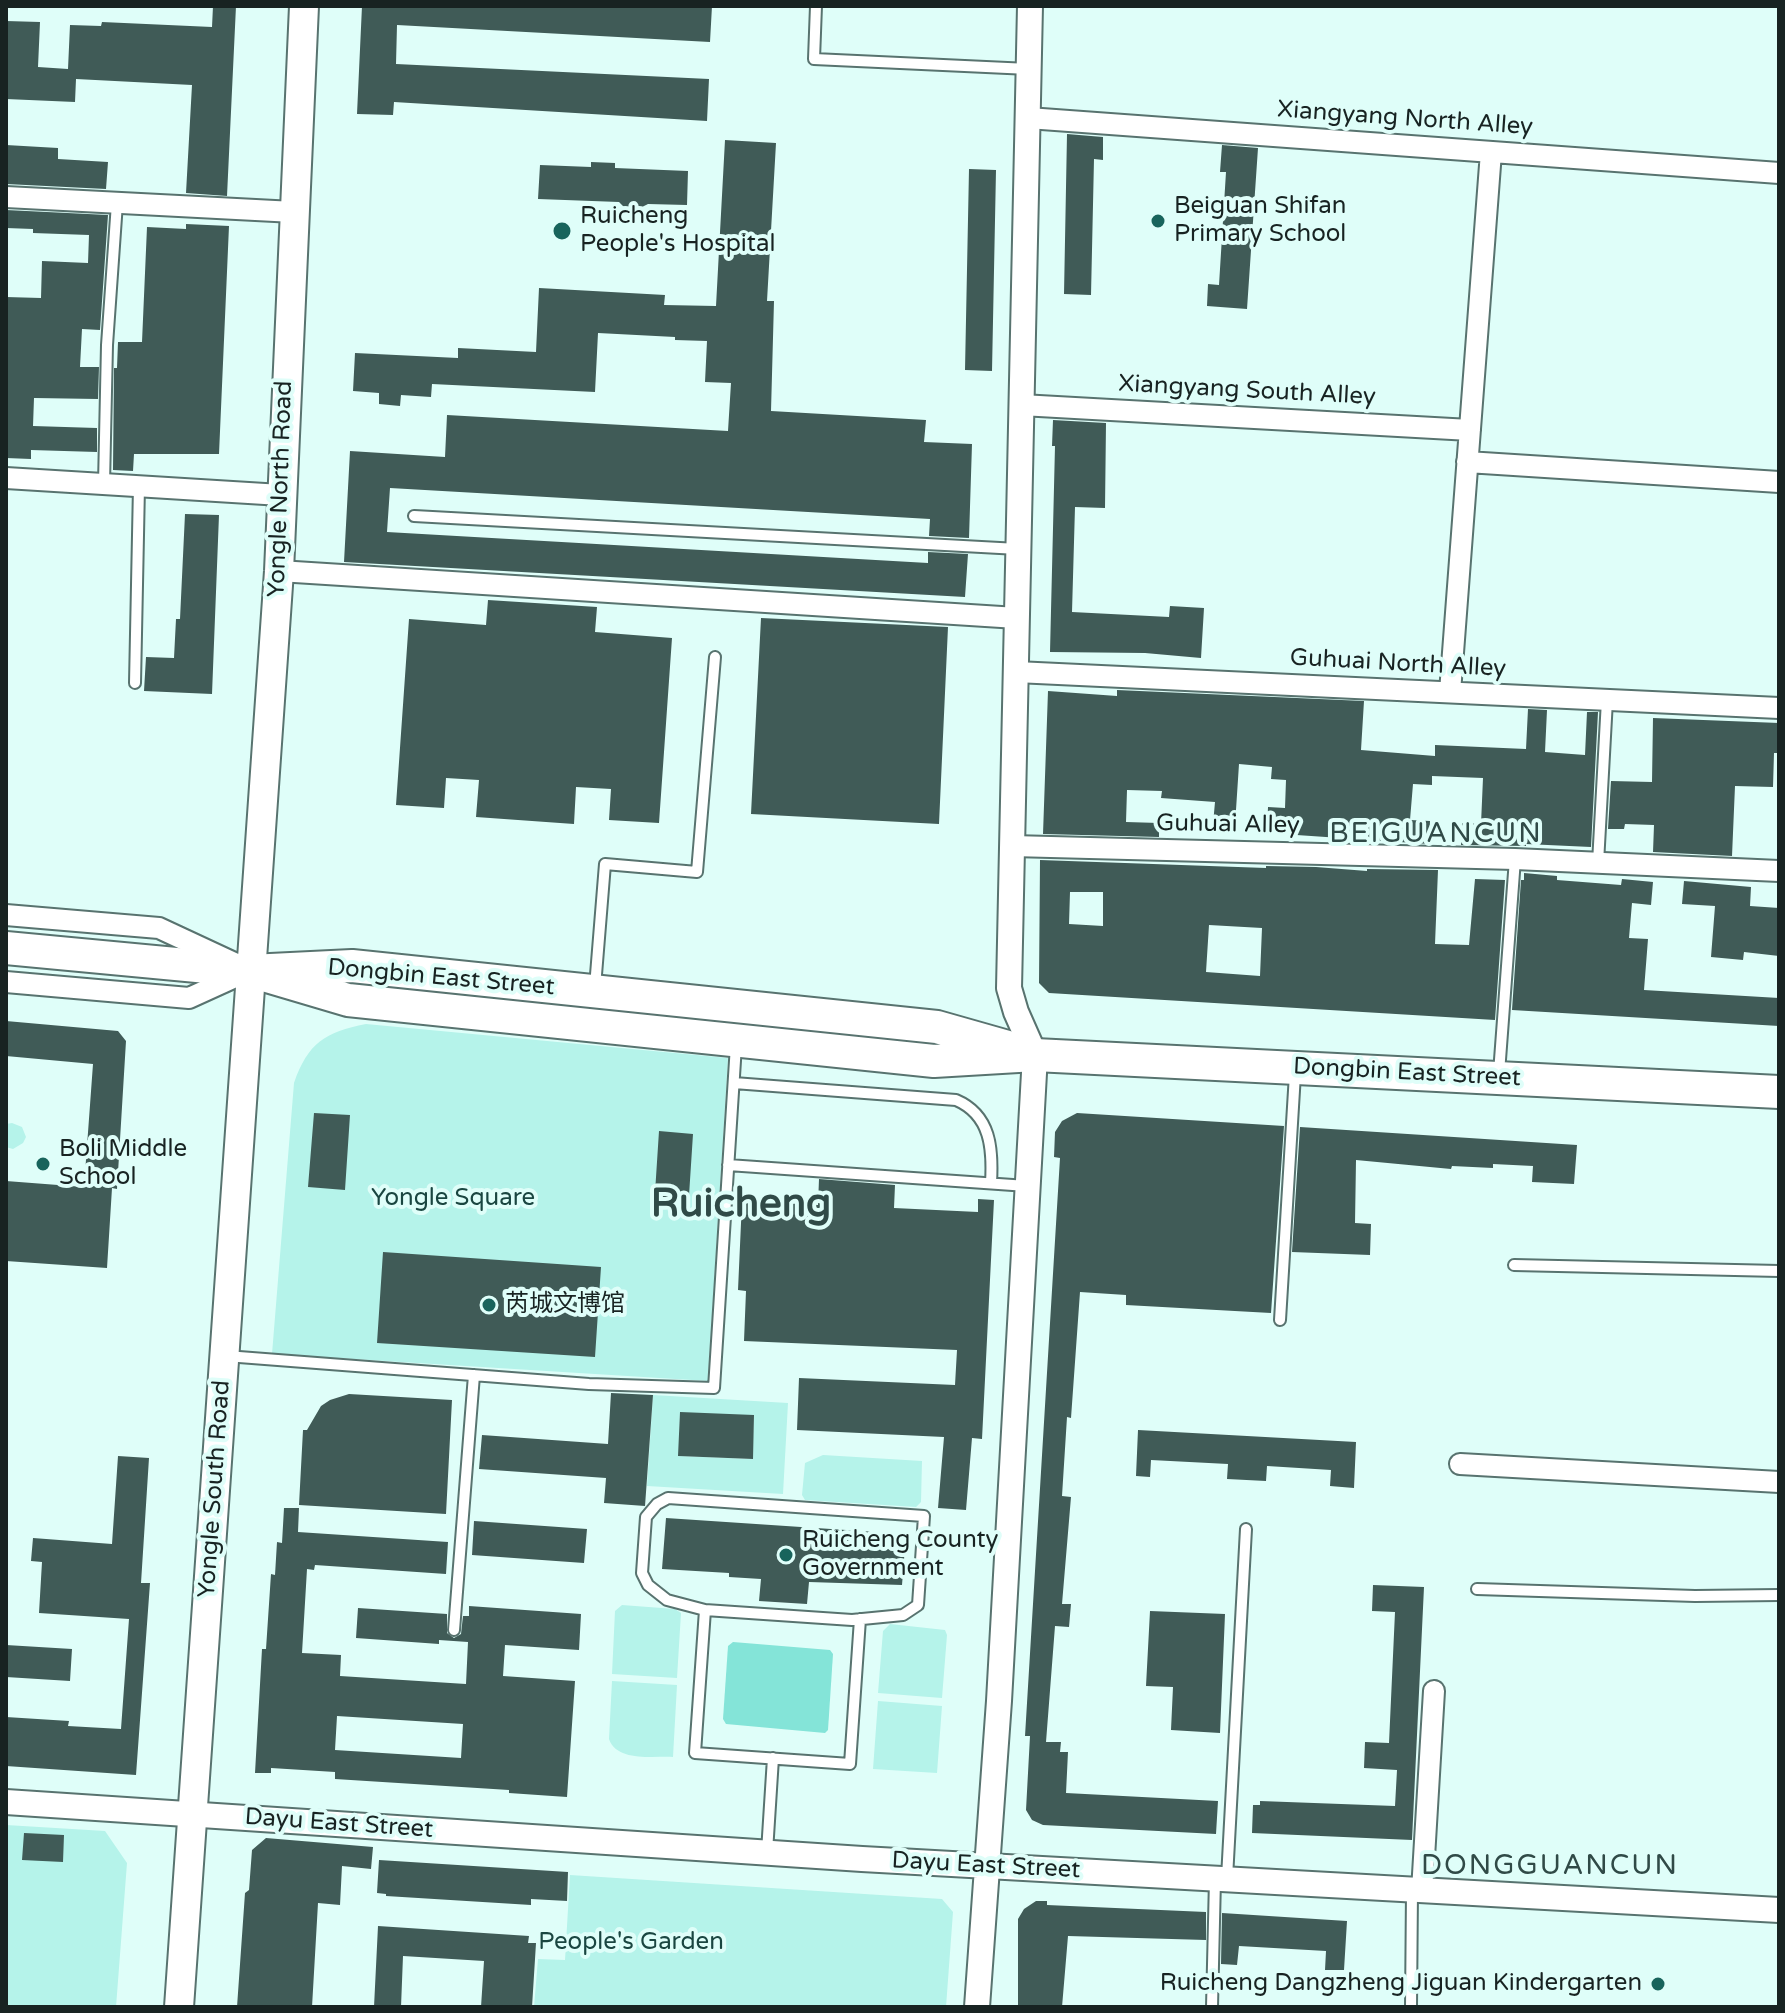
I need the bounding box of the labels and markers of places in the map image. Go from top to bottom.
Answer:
place label: Beiguan Shifan Primary School [1174,193,1346,249]
place label: Ruicheng People's Hospital [580,203,775,259]
marker: Beiguan Shifan Primary School [1149,212,1167,230]
marker: Ruicheng People's Hospital [551,220,573,242]
place label: Boli Middle School [59,1136,187,1192]
marker: Boli Middle School [34,1155,52,1173]
place label: 芮城文博馆 [505,1291,625,1319]
marker: 芮城文博馆 [480,1296,498,1314]
place label: Ruicheng County Government [802,1527,998,1583]
marker: Ruicheng County Government [777,1546,795,1564]
place label: Ruicheng Dangzheng Jiguan Kindergarten [1160,1970,1642,1998]
marker: Ruicheng Dangzheng Jiguan Kindergarten [1649,1975,1667,1993]

